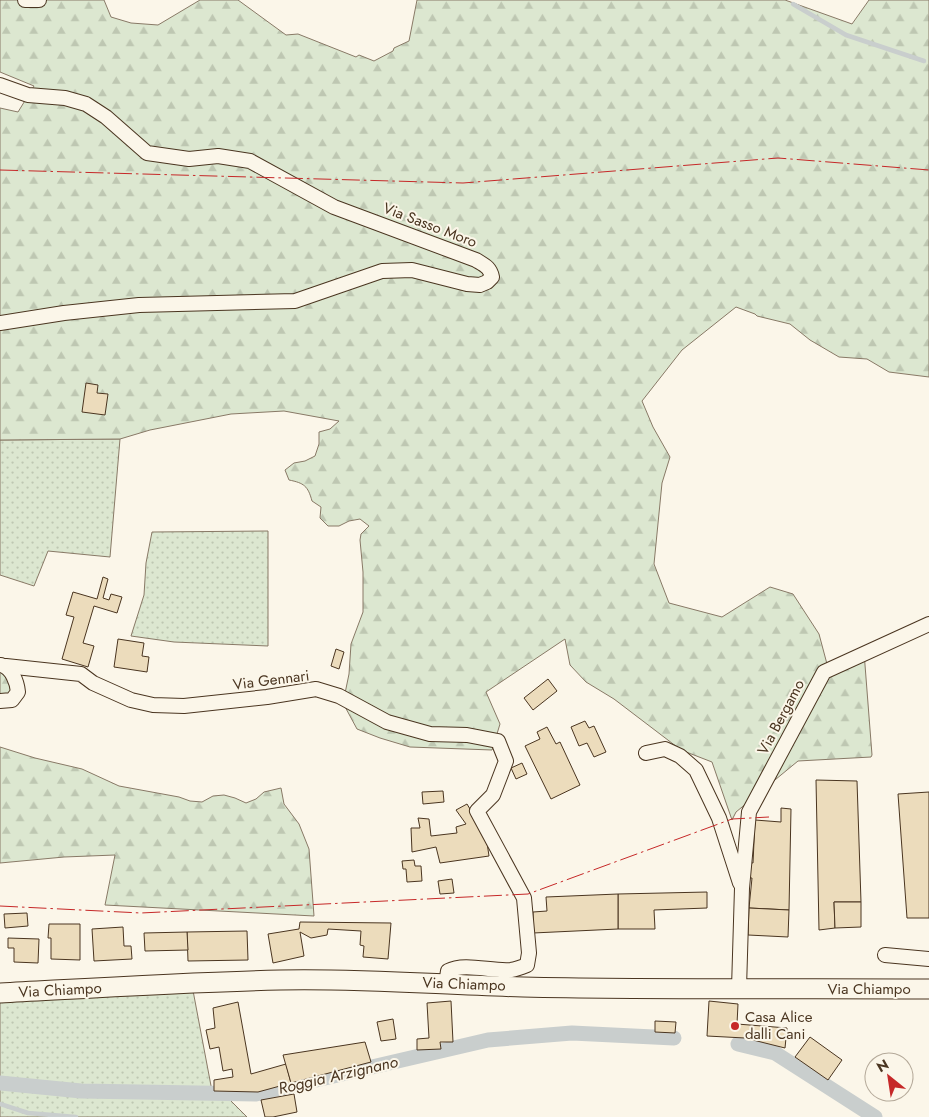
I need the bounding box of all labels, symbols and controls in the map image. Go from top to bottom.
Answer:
street label: Via Sasso Moro [380,197,480,253]
street label: Via Gennari [232,664,310,696]
street label: Via Bergamo [752,676,810,758]
street label: Via Chiampo [422,972,506,996]
street label: Via Chiampo [18,977,102,1003]
street label: Via Chiampo [827,978,911,1000]
place label: Casa Alice dalli Cani [745,1006,813,1045]
marker: Casa Alice dalli Cani [729,1020,741,1032]
water label: Roggia Arzignano [276,1050,401,1100]
north arrow [864,1052,914,1102]
text: N [873,1054,892,1077]

